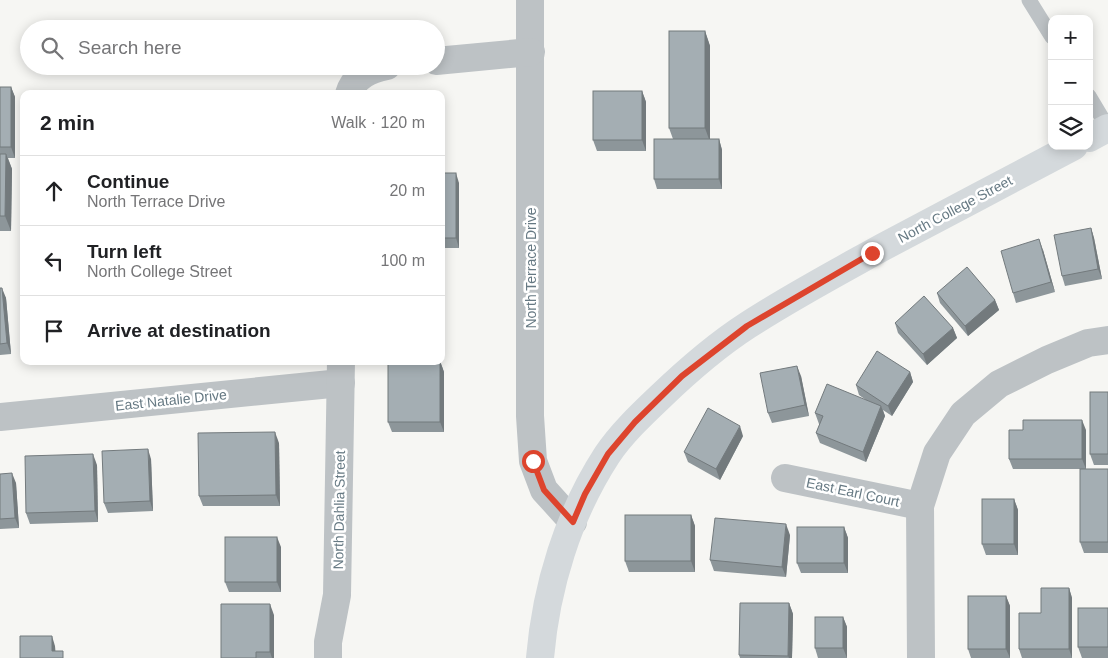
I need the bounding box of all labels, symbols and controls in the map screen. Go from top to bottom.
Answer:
map controls [1048,15,1093,150]
button: + [1048,15,1093,60]
search box [20,20,445,75]
icon: search [38,34,66,62]
text: Search here [78,37,182,58]
button: − [1048,60,1093,105]
button: layers [1048,105,1093,150]
text: 2 min [40,111,95,134]
text: Walk · 120 m [331,114,425,131]
text: Continue [87,171,169,192]
street label: North College Street [895,172,1015,246]
icon: ahead [40,177,68,205]
text: 20 m [389,182,425,199]
text: North Terrace Drive [87,193,225,210]
street label: North Terrace Drive [523,207,539,329]
text: Turn left [87,241,162,262]
route end [861,242,884,265]
icon: left [40,247,68,275]
text: 100 m [381,252,425,269]
text: North College Street [87,263,232,280]
icon: arrive [40,317,68,345]
text: Arrive at destination [87,320,271,341]
street label: East Natalie Drive [114,386,228,414]
street label: North Dahlia Street [330,450,348,570]
route start [522,450,545,473]
street label: East Earl Court [805,474,901,510]

